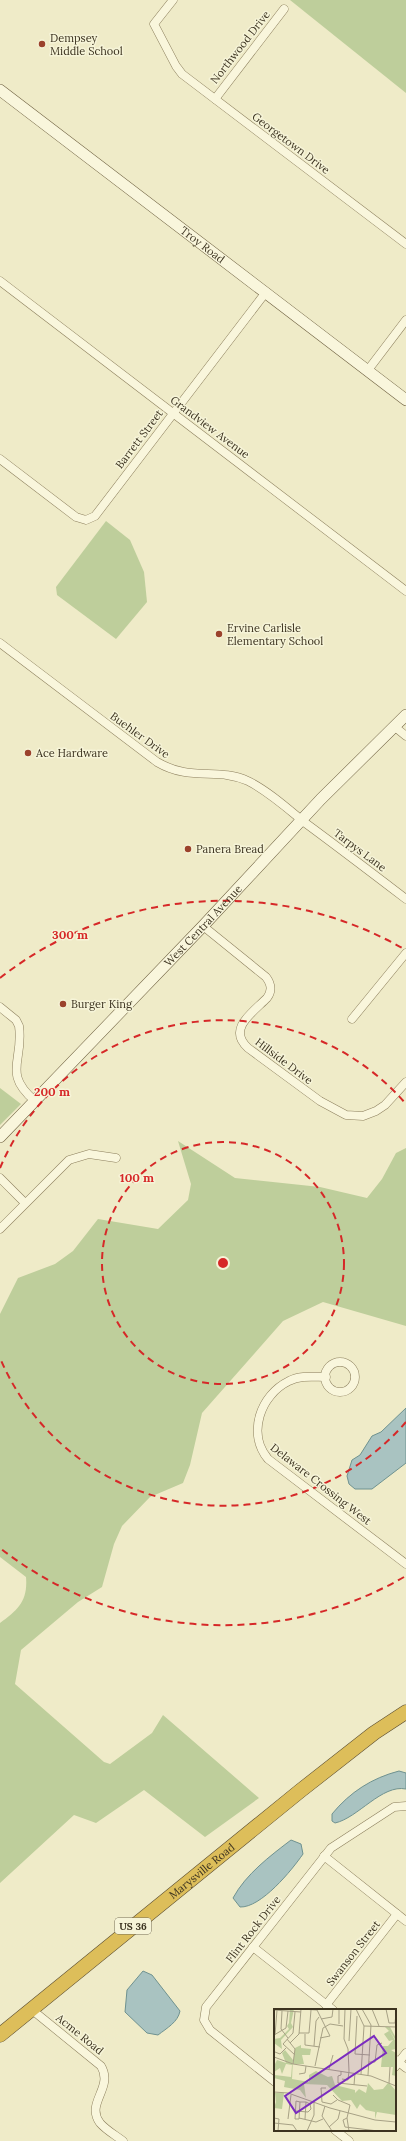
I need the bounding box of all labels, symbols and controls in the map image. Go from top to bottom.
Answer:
street label: Northwood Drive [207,8,273,86]
place label: Dempsey Middle School [50,31,123,58]
marker: Dempsey Middle School [37,39,47,49]
street label: Georgetown Drive [249,109,333,177]
street label: Troy Road [178,223,228,266]
street label: Grandview Avenue [168,393,252,461]
street label: Barrett Street [112,406,166,471]
place label: Ervine Carlisle Elementary School [227,621,323,648]
marker: Ervine Carlisle Elementary School [214,629,224,639]
street label: Buehler Drive [108,709,172,761]
place label: Ace Hardware [35,746,108,760]
marker: Ace Hardware [23,748,33,758]
street label: Tarpys Lane [331,826,389,874]
place label: Panera Bread [196,842,264,856]
marker: Panera Bread [183,844,193,854]
street label: West Central Avenue [161,882,245,969]
text: 300 m [52,927,88,942]
place label: Burger King [71,997,133,1011]
marker: Burger King [58,999,68,1009]
street label: Hillside Drive [252,1035,316,1087]
text: 200 m [34,1084,70,1099]
text: 100 m [120,1170,154,1185]
centre of rings [216,1256,230,1270]
street label: Delaware Crossing West [268,1440,375,1528]
street label: Marysville Road [166,1840,238,1902]
street label: Flint Rock Drive [222,1893,284,1965]
street label: Swanson Street [323,1917,383,1989]
road number: US 36 [115,1918,151,1934]
inset map [274,2009,396,2131]
street label: Acme Road [53,2010,107,2058]

